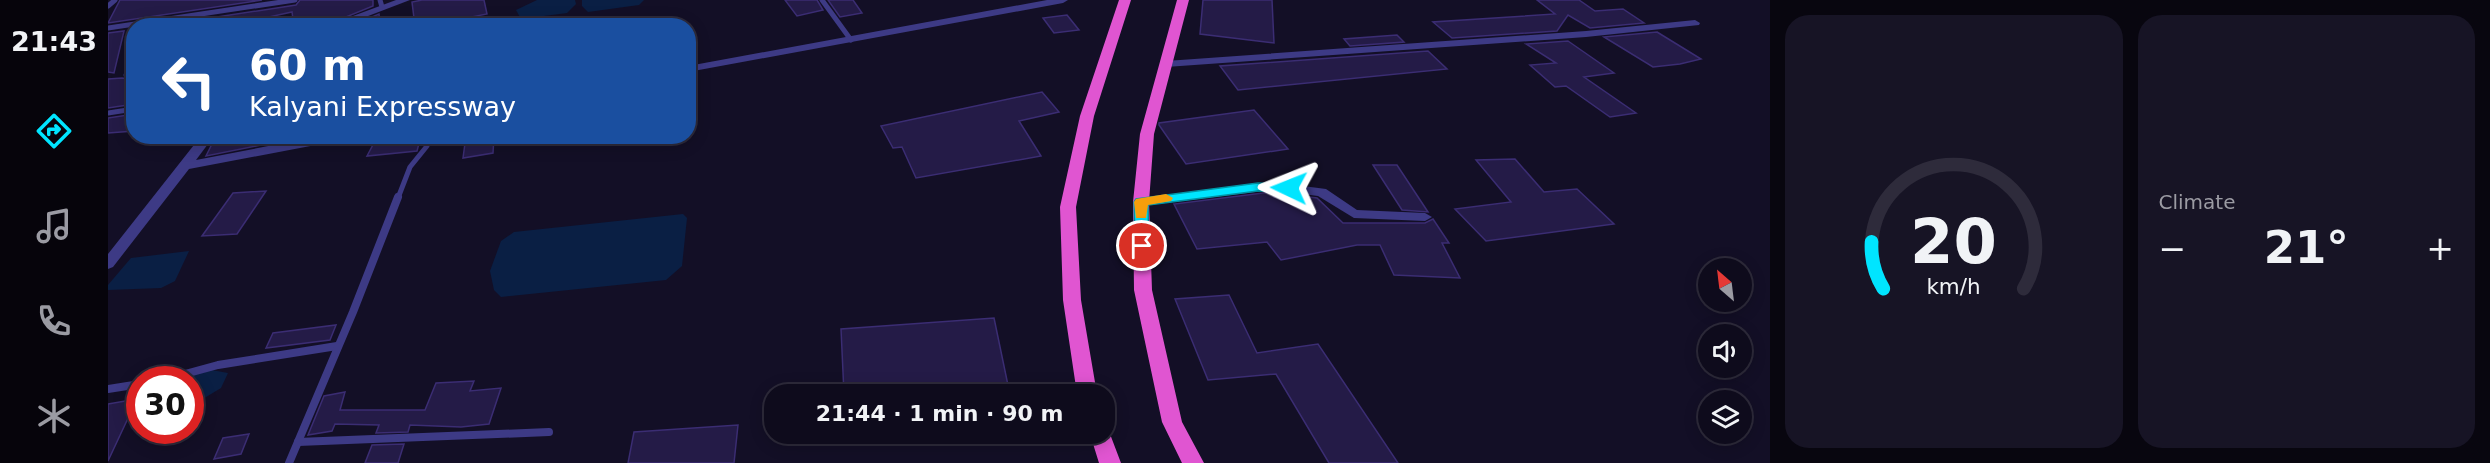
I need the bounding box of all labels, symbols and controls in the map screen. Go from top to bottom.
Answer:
text: 21:43 [11,26,97,57]
text: 60 m [249,41,366,90]
icon: left [150,42,228,120]
text: Kalyani Expressway [249,91,516,122]
icon: directions [33,110,75,152]
position arrow [1257,156,1321,220]
text: Climate [2159,190,2235,214]
icon: music [33,205,75,247]
text: 20 [1910,205,1997,278]
pin [1116,220,1167,271]
text: 21° [2264,221,2349,274]
icon: arrive [1125,229,1158,262]
text: − [2159,229,2186,268]
text: + [2426,229,2454,268]
north arrow [1698,258,1752,312]
map controls [1698,258,1752,444]
text: km/h [1927,274,1981,299]
icon: phone [33,300,75,342]
button: sound [1698,324,1752,378]
speed limit sign: 30 [126,366,204,444]
button: layers [1698,390,1752,444]
icon: climate [33,395,75,437]
text: 21:44 · 1 min · 90 m [816,401,1063,426]

